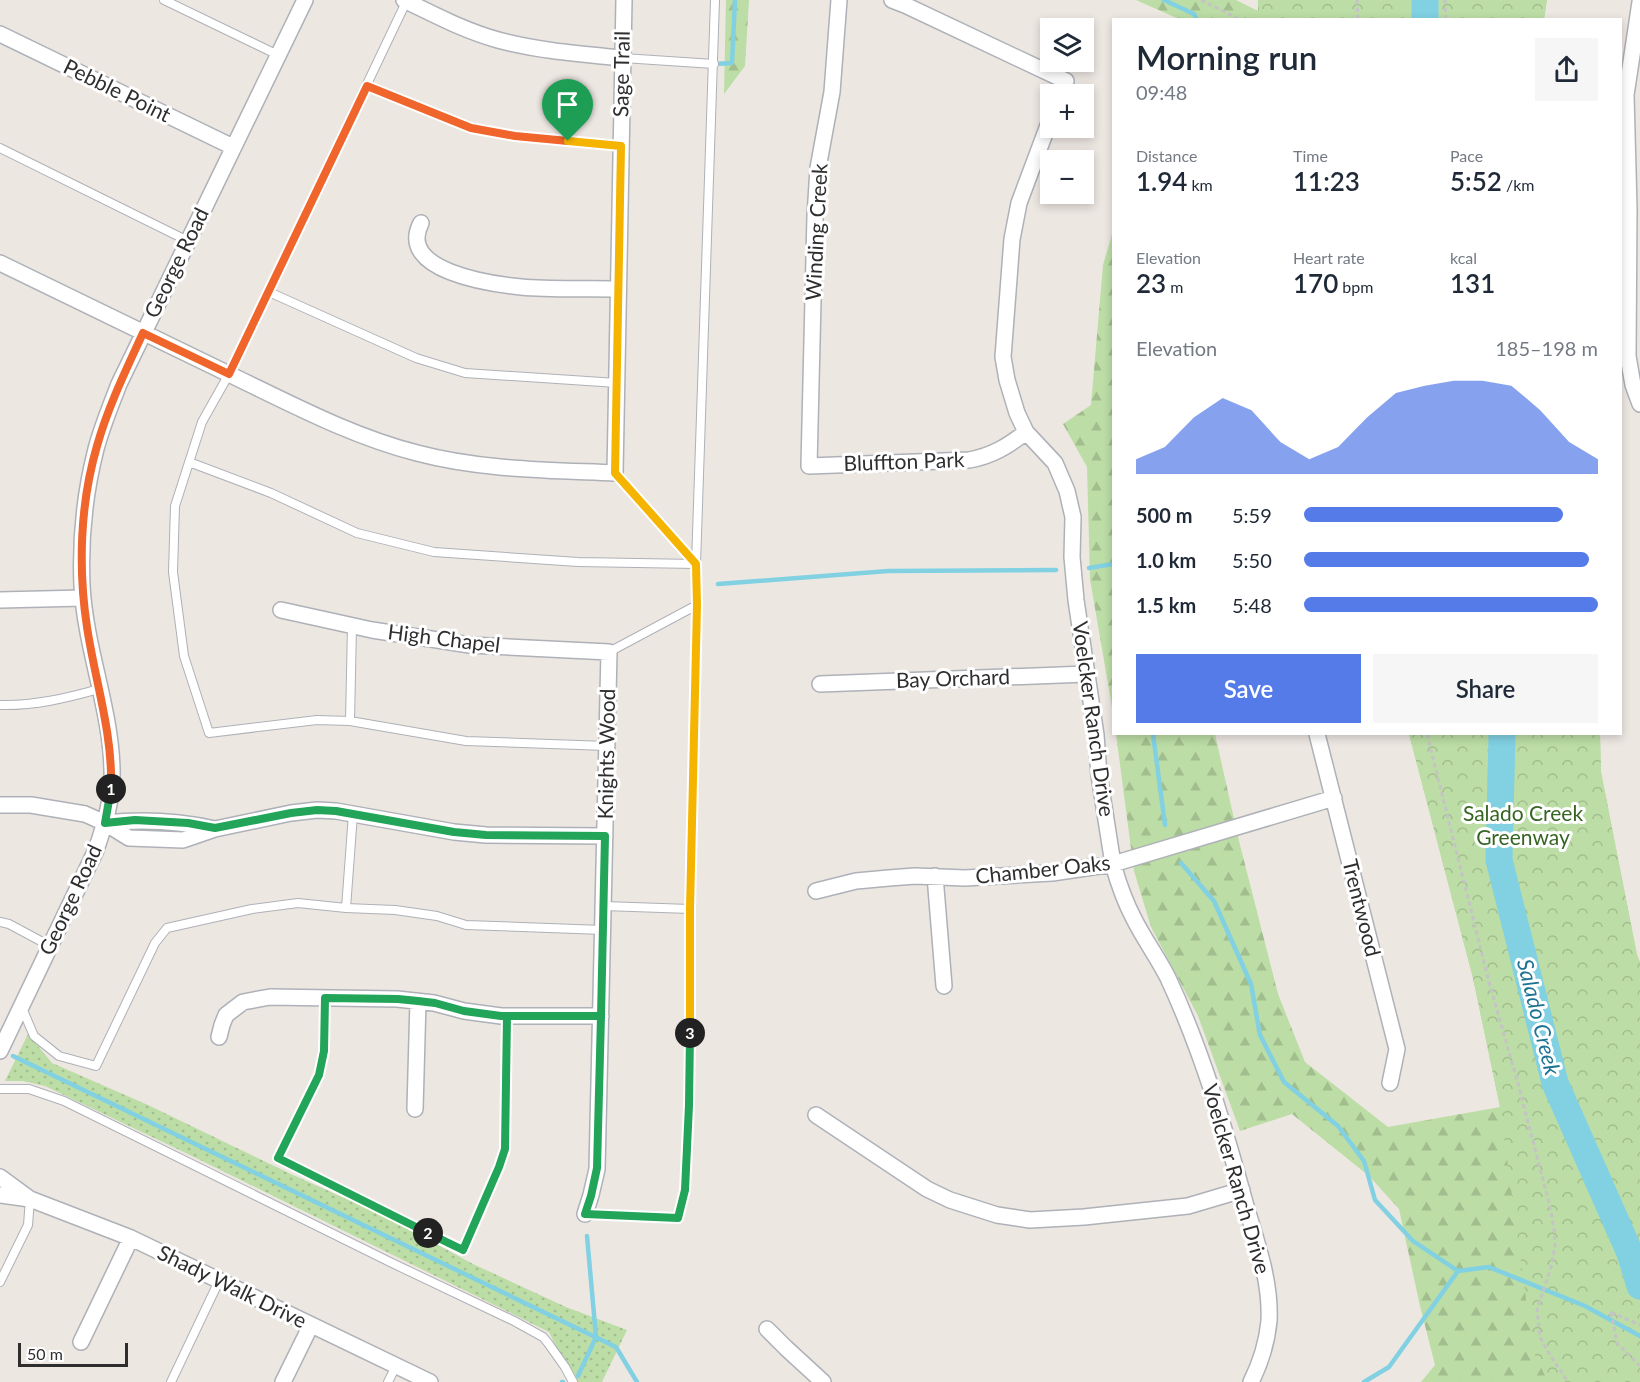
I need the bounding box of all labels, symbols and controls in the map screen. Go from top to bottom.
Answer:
map controls [1040,18,1094,204]
button: layers [1040,18,1094,72]
street label: Sage Trail [607,31,634,117]
text: Morning run [1136,37,1317,77]
button: share [1535,38,1598,101]
street label: Pebble Point [60,53,176,127]
pin [542,79,593,141]
text: 09:48 [1136,80,1187,104]
button: + [1040,84,1094,138]
icon: arrive [551,88,584,121]
text: Distance [1136,146,1197,165]
text: Time [1293,146,1328,165]
text: Pace [1450,146,1483,165]
button: − [1040,150,1094,204]
street label: Winding Creek [799,162,832,301]
text: 1.94 [1136,165,1187,197]
text: 11:23 [1293,165,1360,197]
text: 5:52 [1450,165,1502,197]
text: km [1187,175,1213,194]
text: /km [1502,175,1534,194]
street label: George Road [138,203,213,321]
text: Elevation [1136,248,1201,267]
text: Heart rate [1293,248,1365,267]
text: kcal [1450,248,1477,267]
text: 23 [1136,267,1166,299]
text: 170 [1293,267,1338,299]
text: 131 [1450,267,1495,299]
text: m [1166,277,1183,296]
text: bpm [1338,277,1373,296]
text: Elevation [1136,336,1217,360]
text: 185–198 m [1495,336,1598,360]
street label: Bluffton Park [843,446,965,475]
text: 500 m [1136,503,1192,527]
text: 5:59 [1232,503,1272,527]
text: 1.0 km [1136,548,1196,572]
text: 5:50 [1232,548,1272,572]
text: 1.5 km [1136,593,1196,617]
text: 5:48 [1232,593,1272,617]
street label: High Chapel [387,618,502,657]
street label: Voelcker Ranch Drive [1068,620,1121,818]
button: Save [1136,654,1361,723]
button: Share [1373,654,1598,723]
street label: Bay Orchard [895,663,1010,692]
street label: Knights Wood [592,688,619,820]
pin: 1 [96,774,126,804]
text: 1 [106,779,116,798]
park label: Salado Creek Greenway [1463,800,1583,849]
street label: George Road [33,840,106,959]
street label: Chamber Oaks [974,849,1112,888]
street label: Trentwood [1338,856,1387,959]
water label: Salado Creek [1512,956,1567,1078]
pin: 3 [675,1018,705,1048]
text: 3 [685,1023,695,1042]
street label: Voelcker Ranch Drive [1198,1081,1277,1277]
pin: 2 [413,1218,443,1248]
text: 2 [423,1223,433,1242]
street label: Shady Walk Drive [154,1239,311,1333]
scale bar [18,1340,128,1368]
text: 50 m [27,1344,63,1363]

